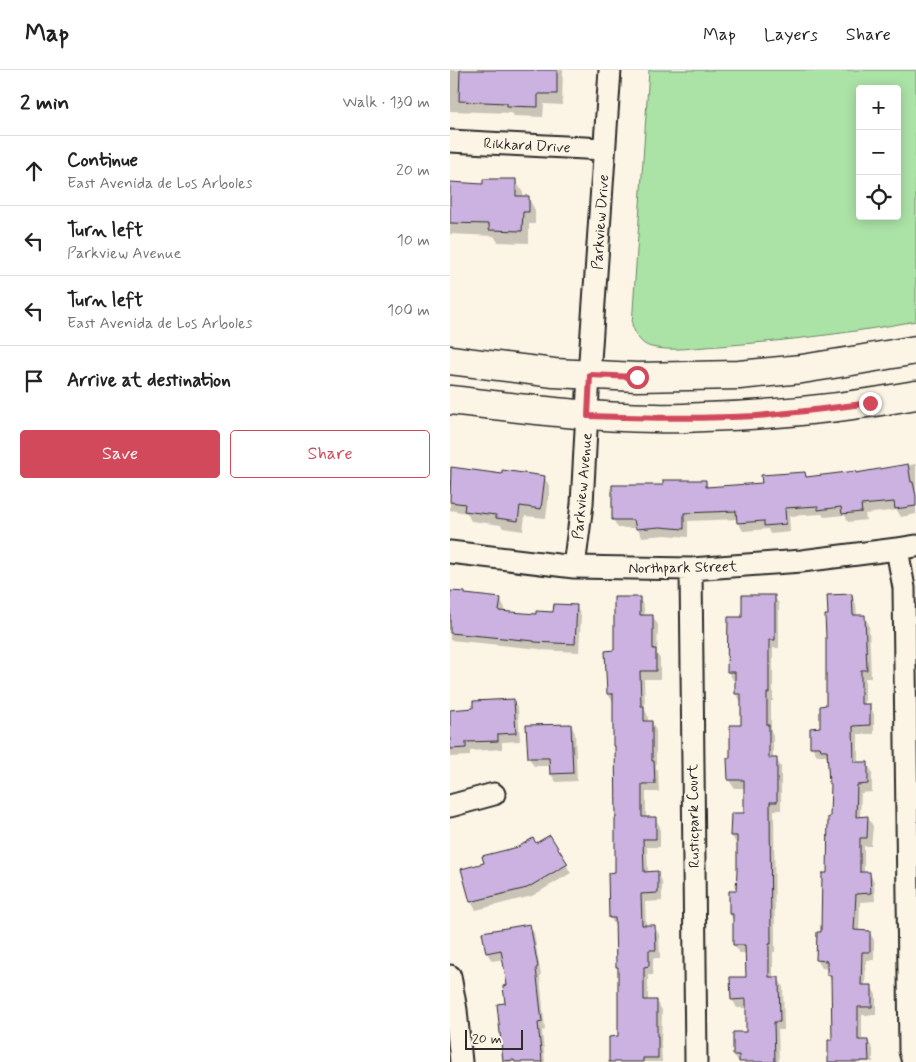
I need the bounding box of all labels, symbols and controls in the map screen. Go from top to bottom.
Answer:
text: Map [25,19,69,50]
text: Map [703,23,736,47]
text: Layers [764,23,818,47]
text: Share [846,23,891,47]
map controls [856,85,901,220]
button: + [856,85,901,130]
text: 2 min [20,89,69,117]
text: Walk · 130 m [343,92,430,113]
button: − [856,130,901,175]
street label: Rikkard Drive [483,134,571,158]
text: Continue [67,148,138,173]
icon: ahead [20,157,48,185]
text: 20 m [396,160,430,181]
text: East Avenida de Los Arboles [67,173,253,194]
street label: Parkview Drive [588,174,614,270]
button: locate [856,175,901,220]
text: Turn left [67,218,143,243]
icon: left [20,227,48,255]
text: 10 m [397,230,430,251]
text: Parkview Avenue [67,243,181,264]
text: Turn left [67,288,143,313]
icon: left [20,297,48,325]
text: 100 m [387,300,430,321]
text: East Avenida de Los Arboles [67,313,253,334]
route start [626,366,649,389]
icon: arrive [20,367,48,395]
text: Arrive at destination [67,368,231,393]
route end [859,392,882,415]
button: Save [20,430,220,478]
button: Share [230,430,430,478]
street label: Parkview Avenue [568,432,598,540]
street label: Northpark Street [628,557,738,579]
street label: Rusticpark Court [683,764,705,868]
scale bar [465,1027,522,1050]
text: 20 m [472,1030,502,1048]

